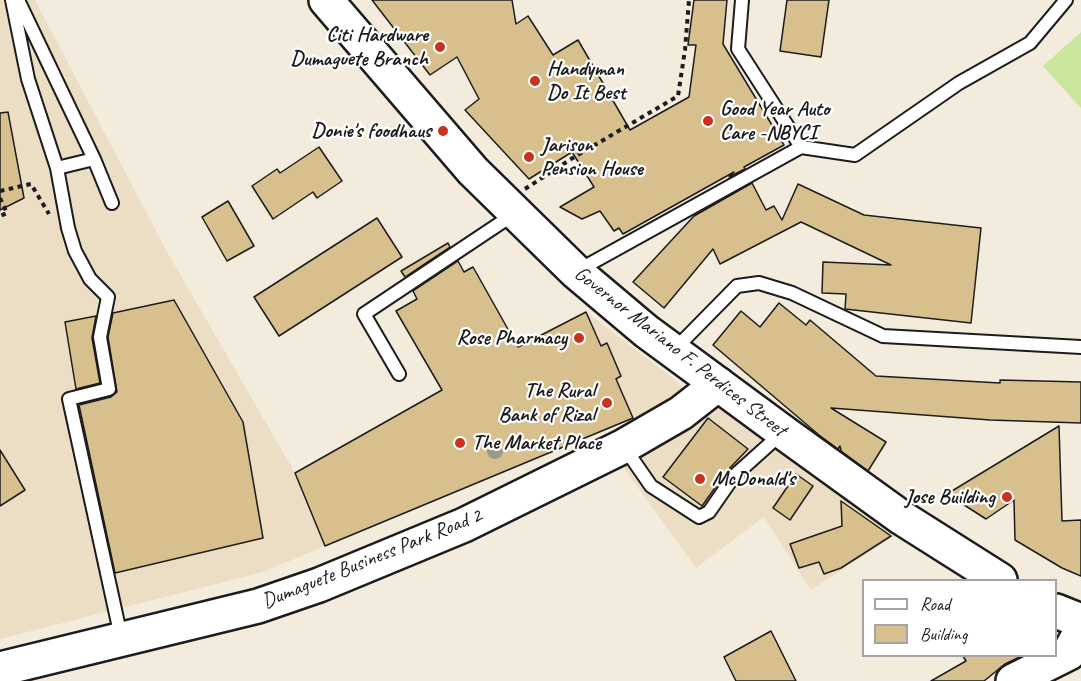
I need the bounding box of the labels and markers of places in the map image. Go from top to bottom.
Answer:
place label: Citi Hardware Dumaguete Branch [290,22,428,72]
marker: Citi Hardware Dumaguete Branch [433,40,447,54]
place label: Handyman Do It Best [547,56,625,106]
marker: Handyman Do It Best [528,74,542,88]
place label: Good Year Auto Care -NBYCI [720,96,830,146]
marker: Good Year Auto Care -NBYCI [701,114,715,128]
place label: Donie's foodhaus [312,118,431,144]
marker: Donie's foodhaus [436,124,450,138]
place label: Jarison Pension House [541,132,643,182]
marker: Jarison Pension House [522,150,536,164]
place label: Rose Pharmacy [456,325,567,351]
marker: Rose Pharmacy [572,331,586,345]
place label: The Rural Bank of Rizal [499,378,595,428]
marker: The Rural Bank of Rizal [600,396,614,410]
place label: The Market Place [472,430,601,456]
marker: The Market Place [453,436,467,450]
place label: McDonald's [712,466,795,492]
marker: McDonald's [693,472,707,486]
place label: Jose Building [905,484,995,510]
marker: Jose Building [1000,490,1014,504]

